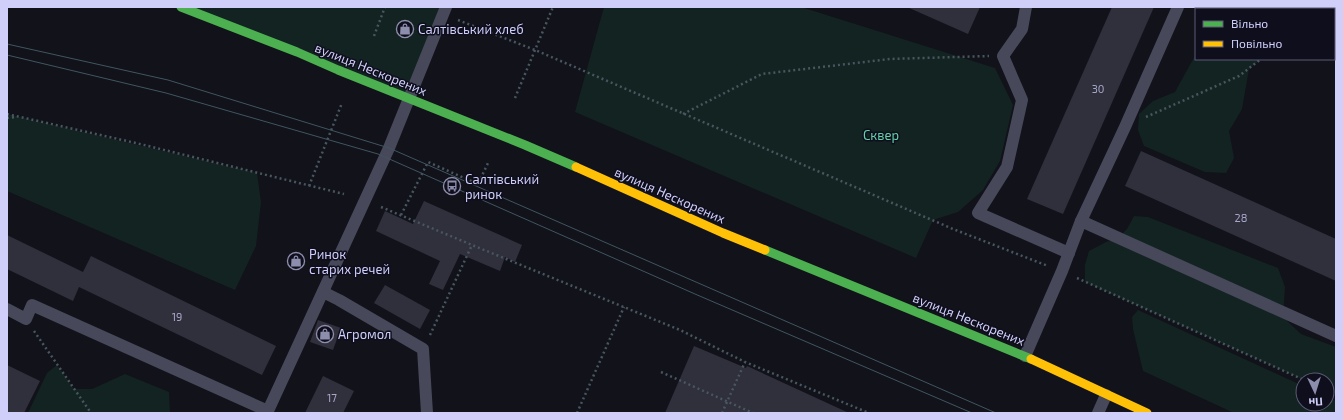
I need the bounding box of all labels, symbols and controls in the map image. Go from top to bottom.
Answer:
legend [1195,8,1335,60]
text: Вільно [1231,16,1268,30]
shop icon: Салтівський хлеб [395,19,415,39]
place label: Салтівський хлеб [418,21,524,37]
text: Повільно [1231,36,1282,50]
street label: вулиця Нескорених [313,39,429,99]
house number: 30 [1092,82,1104,95]
park label: Сквер [863,127,899,143]
street label: вулиця Нескорених [612,163,728,227]
place label: Салтівський ринок [465,171,539,202]
bus stop icon: Салтівський ринок [442,176,462,196]
house number: 28 [1235,211,1247,224]
place label: Ринок старих речей [309,246,390,277]
shop icon: Ринок старих речей [286,251,306,271]
street label: вулиця Нескорених [911,289,1027,349]
house number: 19 [172,310,182,323]
shop icon: Агромол [315,324,335,344]
place label: Агромол [338,326,391,342]
north arrow [1295,372,1335,412]
house number: 17 [327,391,337,404]
text: Пн [1308,395,1323,409]

